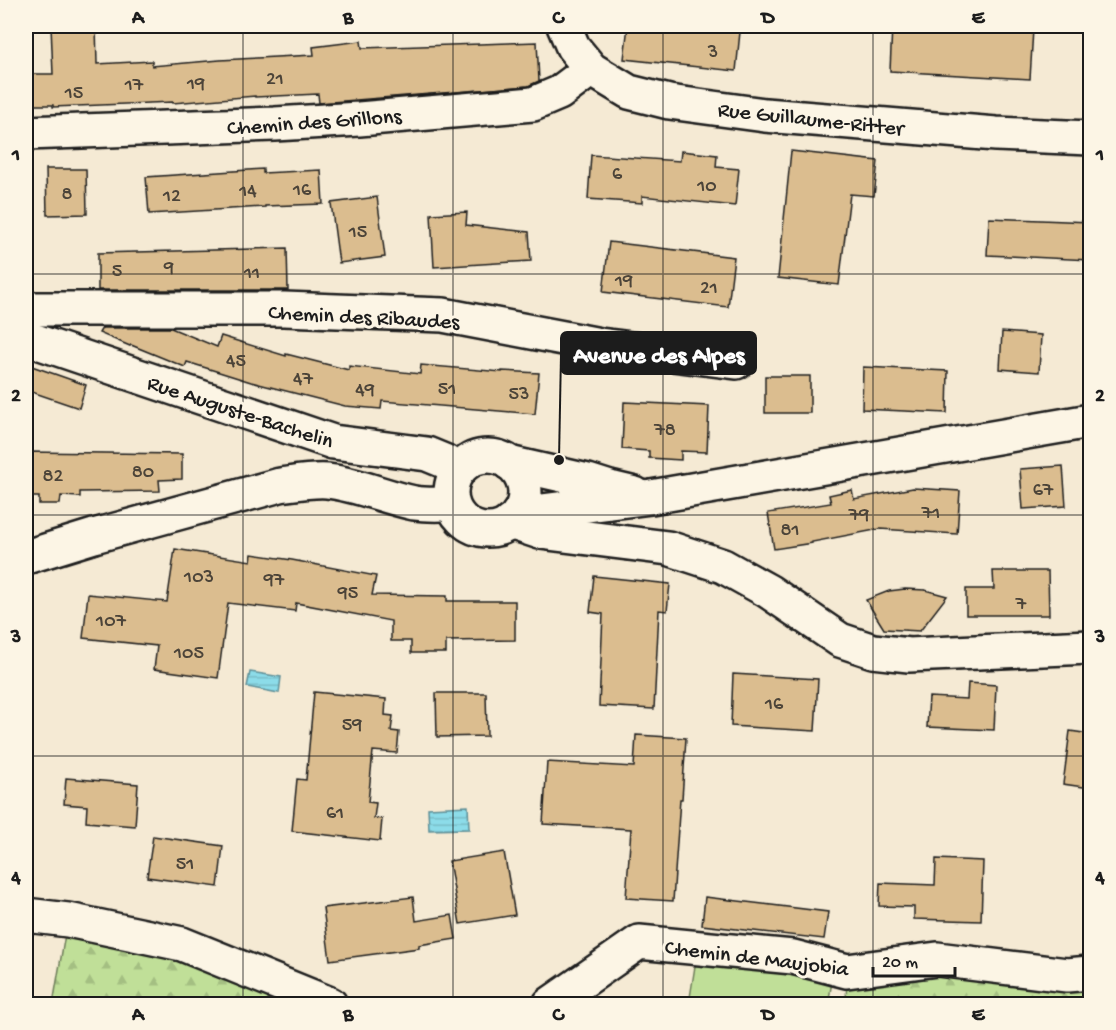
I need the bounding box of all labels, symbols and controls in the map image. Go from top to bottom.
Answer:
text: A [131,8,146,31]
text: B [342,8,354,31]
text: C [552,8,566,31]
text: D [759,8,775,31]
text: E [972,8,986,31]
house number: 3 [707,42,718,65]
house number: 21 [266,69,284,92]
house number: 19 [186,74,205,97]
house number: 17 [124,75,144,98]
house number: 15 [64,83,83,106]
street label: Rue Guillaume-Ritter [716,98,907,144]
street label: Chemin des Grillons [226,105,403,143]
text: 1 [11,145,20,168]
text: 1 [1095,145,1104,168]
house number: 6 [612,164,623,187]
house number: 10 [696,176,717,199]
house number: 16 [292,180,312,203]
house number: 14 [238,181,257,204]
house number: 8 [62,184,73,207]
house number: 12 [162,186,181,209]
house number: 15 [348,222,367,245]
house number: 9 [163,258,174,281]
house number: 5 [112,261,122,284]
house number: 11 [243,263,260,286]
house number: 19 [614,271,633,294]
house number: 21 [700,278,718,301]
street label: Chemin des Ribaudes [267,301,461,337]
callout: Avenue des Alpes [561,332,756,374]
text: Avenue des Alpes [572,343,746,372]
house number: 45 [226,351,246,374]
house number: 47 [293,369,314,392]
street label: Rue Auguste-Bachelin [143,371,337,456]
house number: 51 [438,379,456,402]
house number: 49 [355,380,375,403]
house number: 53 [509,384,529,407]
text: 2 [11,386,21,409]
text: 2 [1095,386,1105,409]
house number: 78 [653,420,676,443]
house number: 80 [132,462,154,485]
house number: 82 [43,466,64,489]
house number: 67 [1033,480,1054,503]
house number: 71 [921,503,940,526]
house number: 79 [848,505,869,528]
house number: 81 [780,520,800,543]
house number: 103 [183,567,214,590]
house number: 97 [263,570,285,593]
house number: 95 [337,583,358,606]
house number: 7 [1015,594,1027,617]
house number: 107 [95,611,127,634]
text: 3 [10,627,21,650]
text: 3 [1094,627,1105,650]
house number: 105 [173,643,204,666]
house number: 16 [764,694,784,717]
house number: 59 [342,715,362,738]
house number: 61 [326,803,344,826]
house number: 51 [176,854,194,877]
text: 4 [10,868,21,891]
text: 4 [1094,868,1105,891]
street label: Chemin de Maujobia [663,936,851,984]
scale bar [873,940,956,978]
text: 20 m [882,953,918,974]
text: A [131,1005,146,1028]
text: B [342,1005,354,1028]
text: C [552,1005,566,1028]
text: D [759,1005,775,1028]
text: E [972,1005,986,1028]

